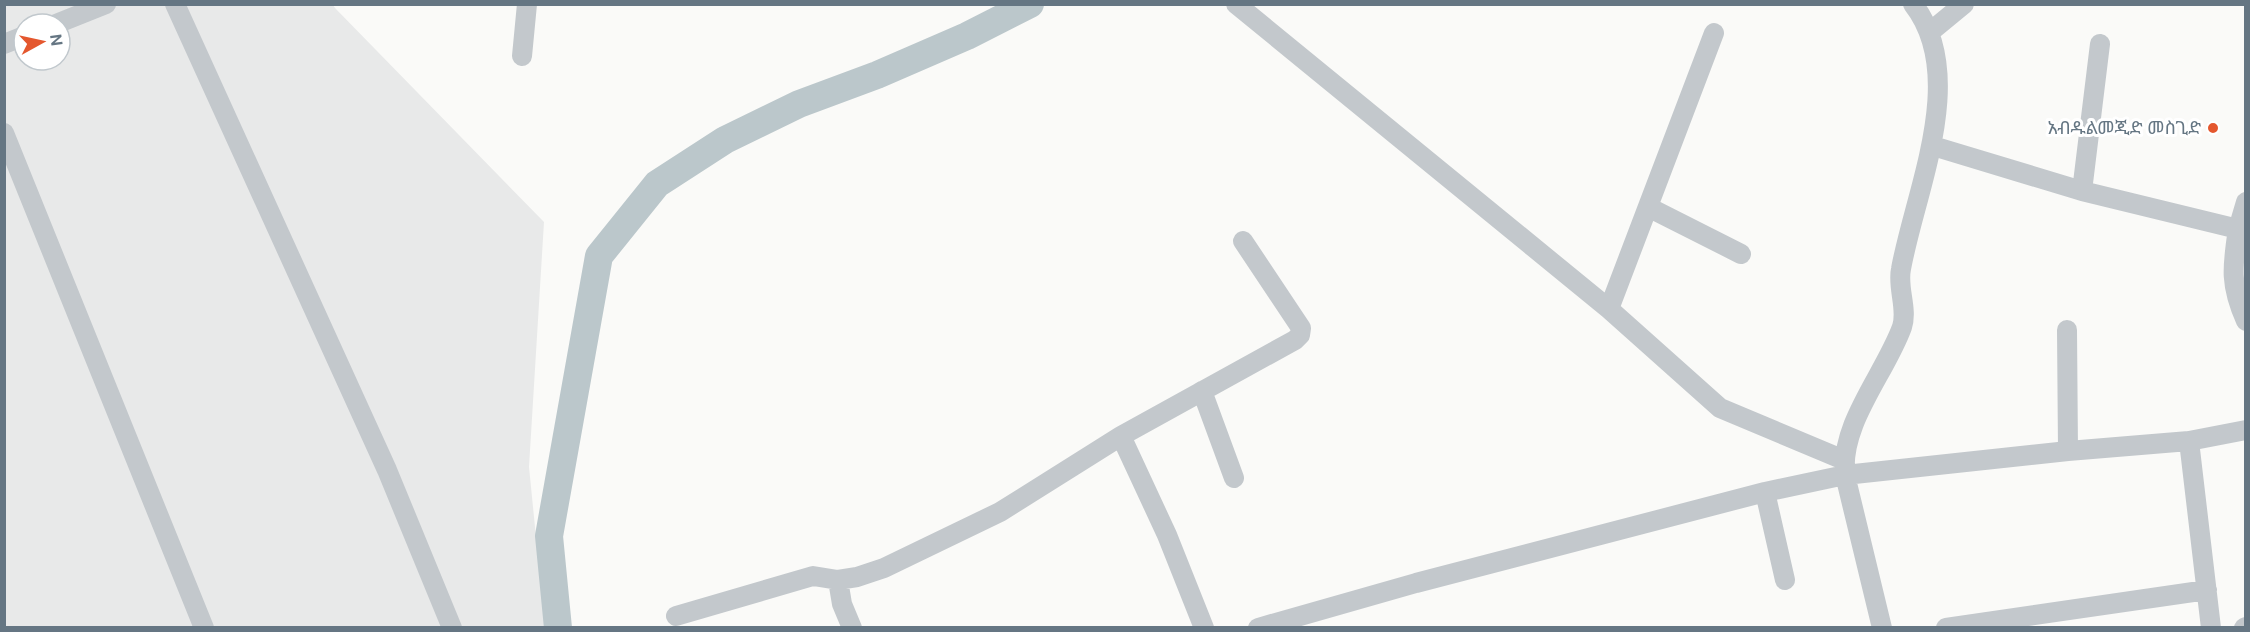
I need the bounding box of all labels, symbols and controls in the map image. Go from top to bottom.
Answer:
north arrow [12,12,72,72]
text: N [45,33,68,47]
place label: አብዱልመጂድ መስጊድ [2047,116,2201,140]
marker: አብዱልመጂድ መስጊድ [2206,121,2220,135]

